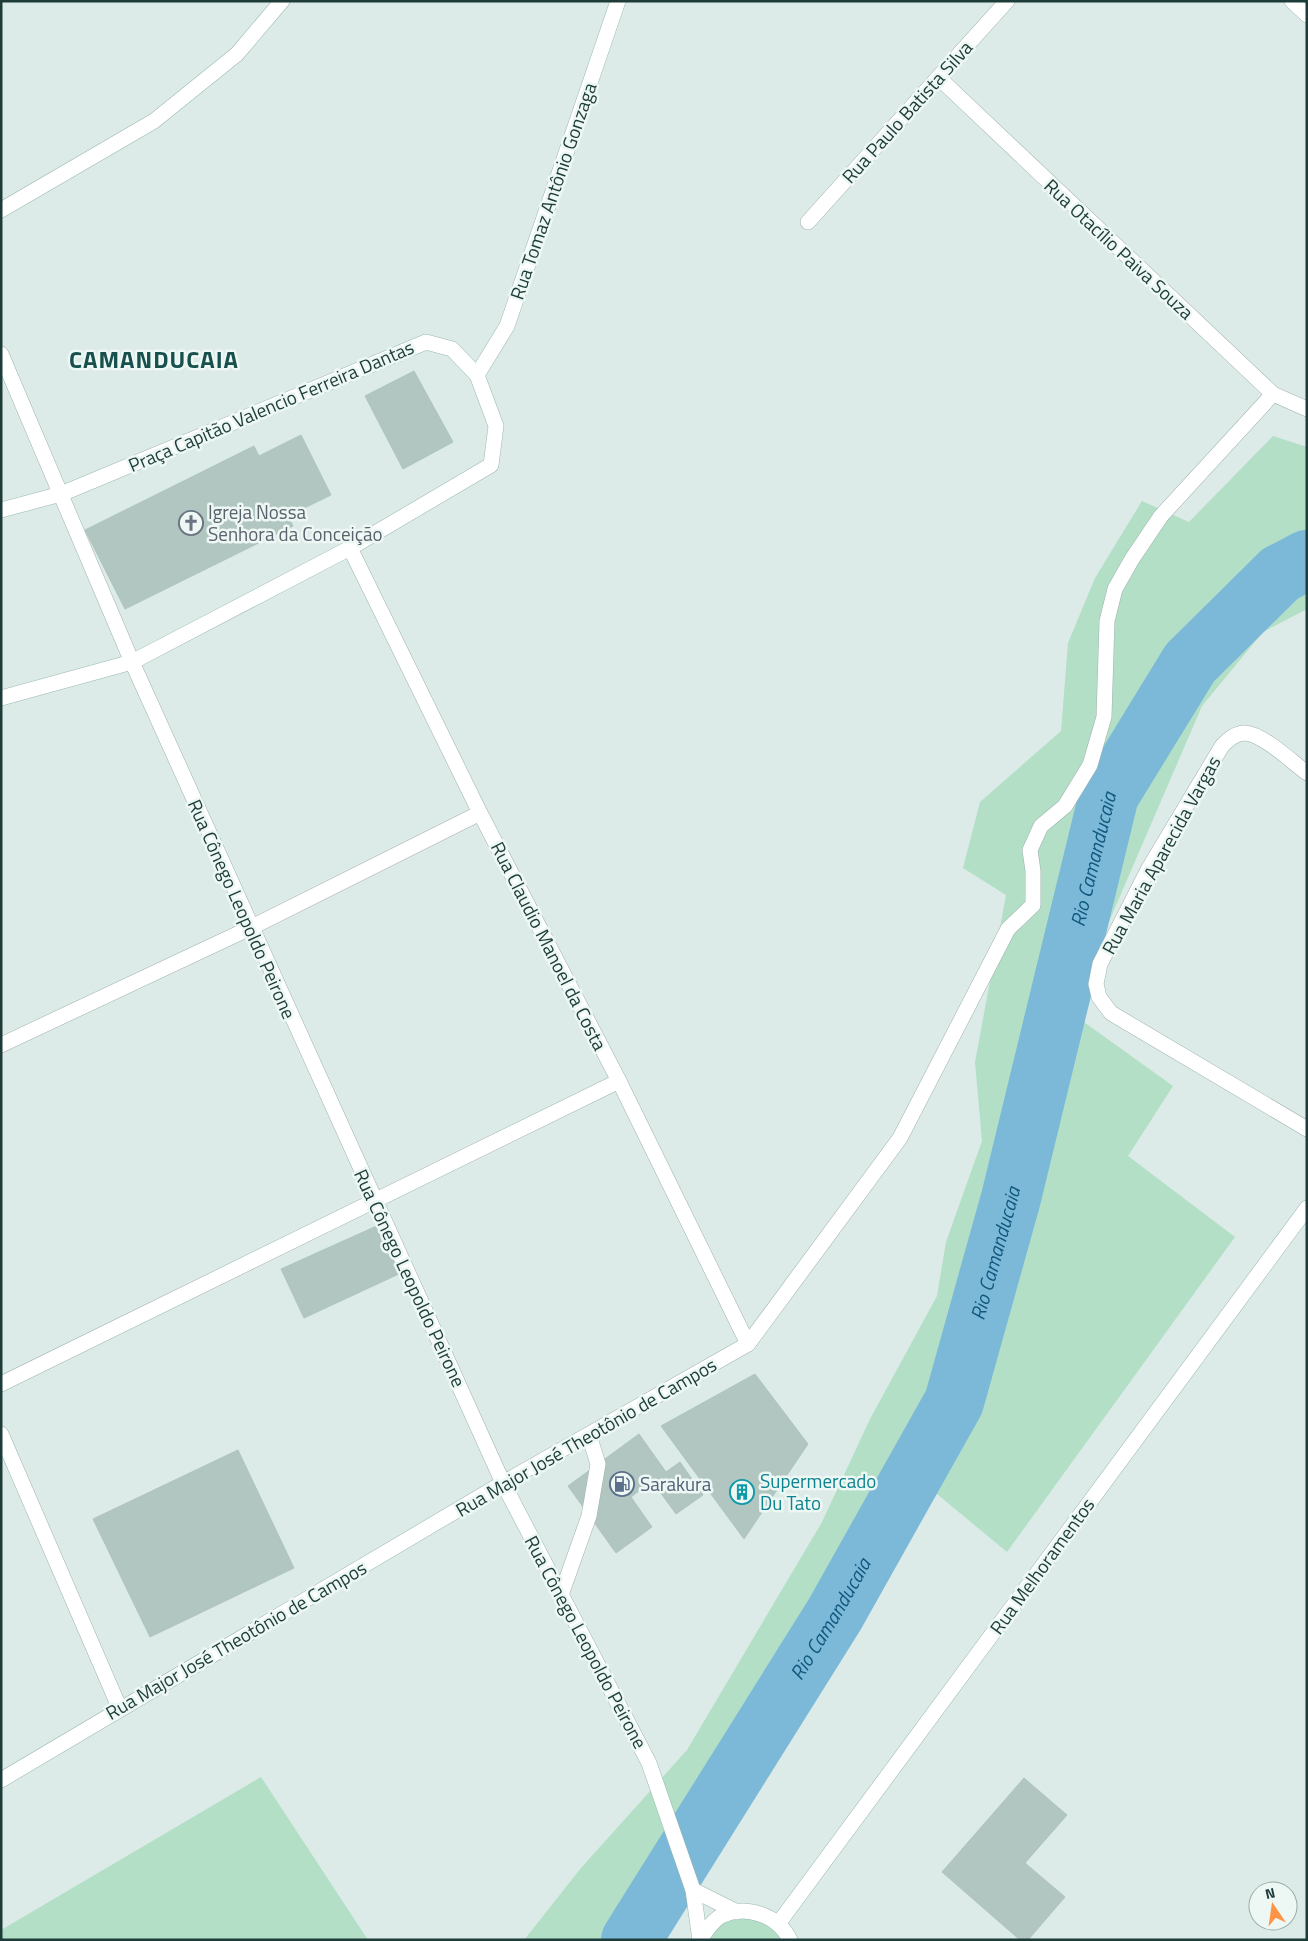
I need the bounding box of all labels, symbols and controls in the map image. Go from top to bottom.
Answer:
street label: Rua Paulo Batista Silva [834,33,979,190]
street label: Rua Tomaz Antônio Gonzaga [502,78,604,303]
street label: Rua Otacílio Paiva Souza [1038,171,1201,326]
street label: Praça Capitão Valencio Ferreira Dantas [123,332,418,479]
district label: CAMANDUCAIA [69,341,239,377]
place label: Igreja Nossa Senhora da Conceição [208,497,383,548]
church icon: Igreja Nossa Senhora da Conceição [178,510,204,536]
street label: Rua Maria Aparecida Vargas [1094,750,1227,959]
water label: Rio Camanducaia [1062,788,1124,930]
street label: Rua Cônego Leopoldo Peirone [181,794,304,1023]
street label: Rua Claudio Manoel da Costa [484,836,615,1056]
street label: Rua Cônego Leopoldo Peirone [347,1164,474,1392]
water label: Rio Camanducaia [962,1182,1028,1323]
street label: Rua Major José Theotônio de Campos [450,1350,722,1523]
place label: Supermercado Du Tato [760,1466,876,1517]
place label: Sarakura [640,1469,712,1498]
fuel station icon: Sarakura [609,1471,635,1497]
building icon: Supermercado Du Tato [729,1479,755,1505]
street label: Rua Melhoramentos [982,1491,1101,1640]
street label: Rua Cônego Leopoldo Peirone [518,1530,655,1754]
water label: Rio Camanducaia [782,1551,879,1686]
street label: Rua Major José Theotônio de Campos [100,1553,372,1726]
north arrow [1248,1881,1298,1931]
text: N [1263,1882,1277,1904]

